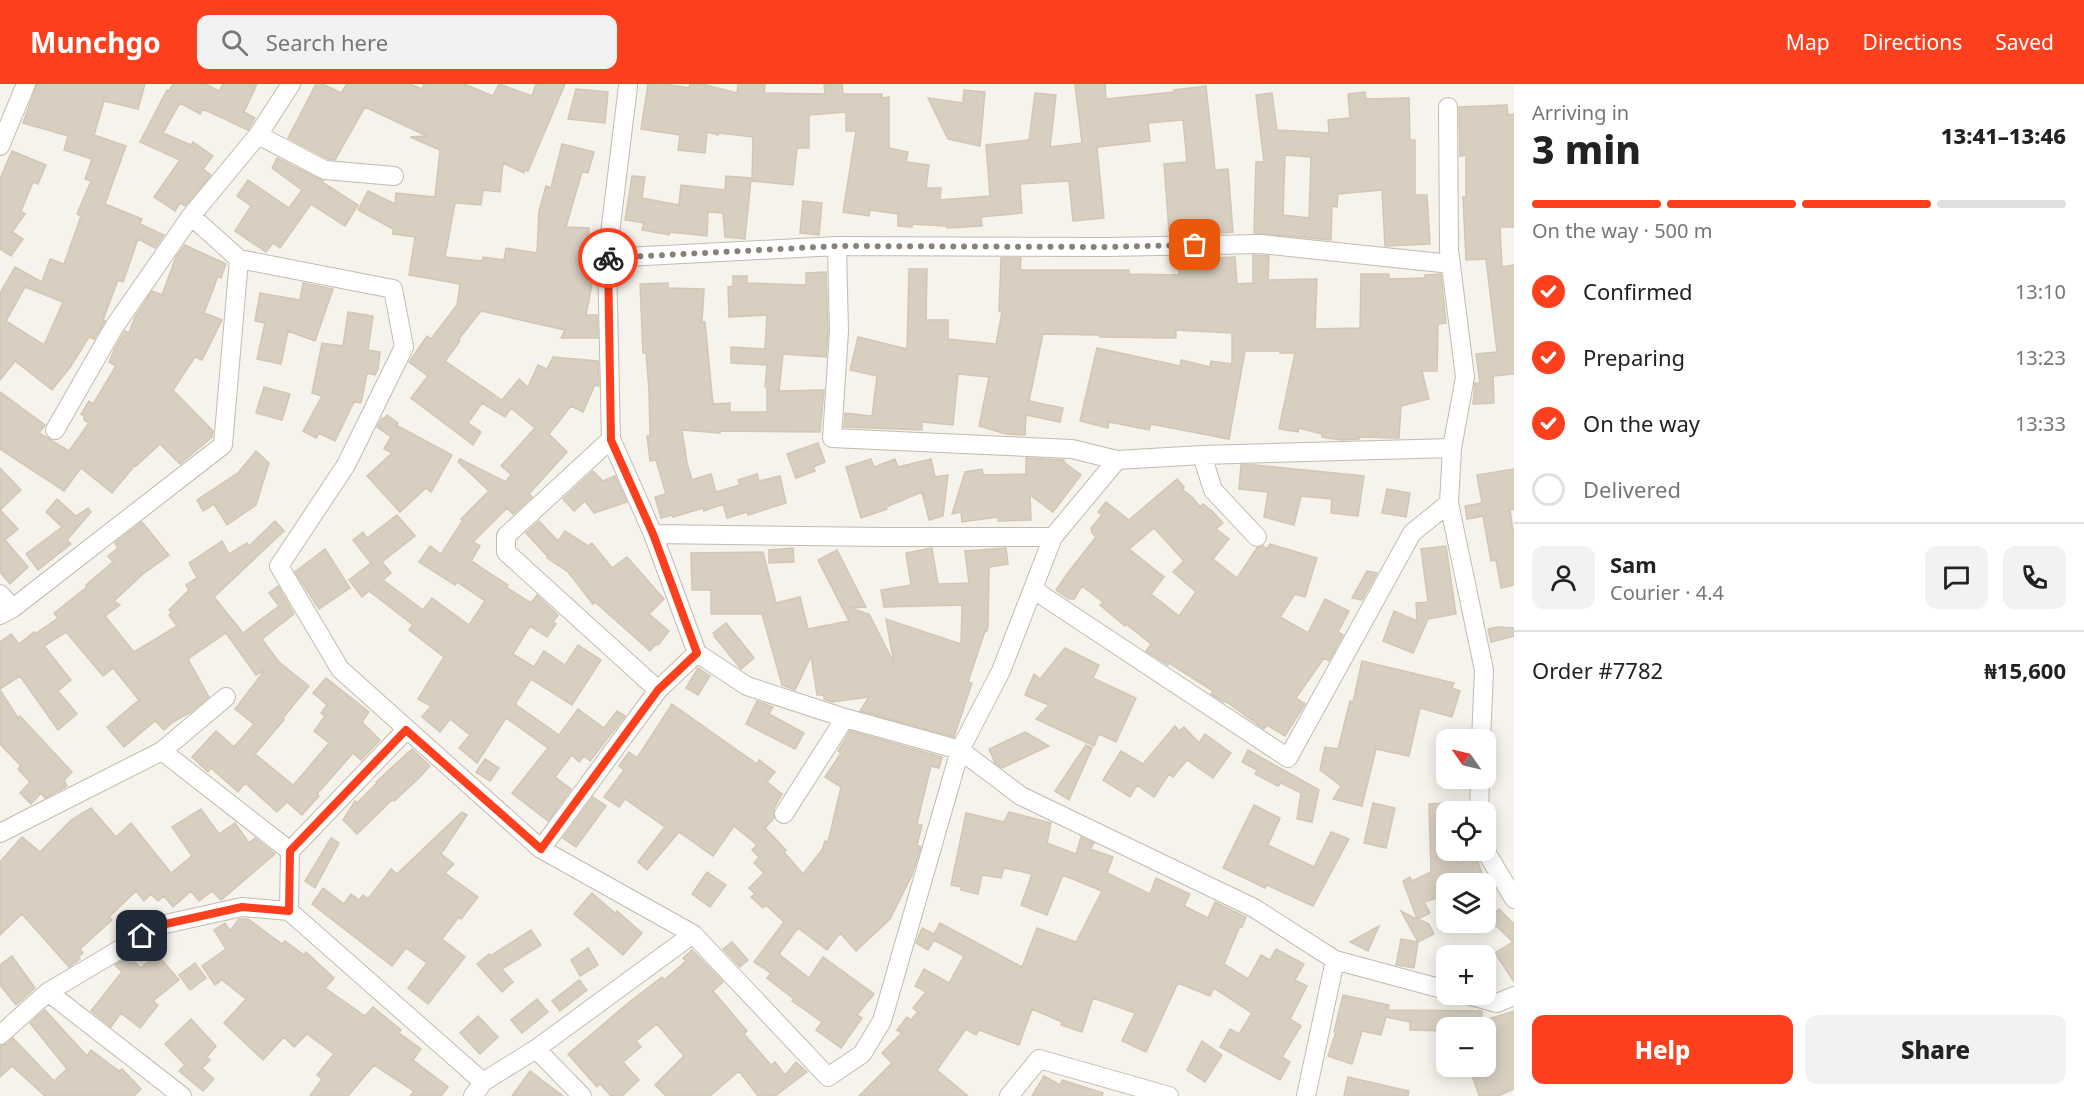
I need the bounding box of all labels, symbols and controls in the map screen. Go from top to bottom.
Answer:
search box [197,15,617,69]
text: Munchgo [30,23,161,61]
icon: search [218,26,251,59]
text: Search here [266,27,388,57]
text: Map [1786,28,1830,56]
text: Directions [1863,28,1962,56]
text: Saved [1995,28,2054,56]
text: Arriving in [1532,99,1629,126]
text: 13:41–13:46 [1941,120,2066,150]
text: 3 min [1532,122,1641,175]
text: On the way · 500 m [1532,217,1712,244]
pin [1169,219,1220,270]
courier [578,228,638,288]
icon: bag [1178,228,1211,261]
icon: bike [592,242,625,275]
icon: check [1532,275,1565,308]
text: Confirmed [1583,276,1693,306]
text: 13:10 [2015,278,2066,305]
icon: check [1532,341,1565,374]
text: Preparing [1583,342,1685,372]
text: 13:23 [2015,344,2066,371]
icon: check [1532,407,1565,440]
text: On the way [1583,408,1700,438]
text: 13:33 [2015,410,2066,437]
text: Delivered [1583,474,1681,504]
button: person [1532,546,1595,609]
button: chat [1925,546,1988,609]
button: phone [2003,546,2066,609]
text: Sam [1610,549,1657,579]
text: Courier · 4.4 [1610,579,1724,606]
text: Order #7782 [1532,655,1663,685]
text: ₦15,600 [1984,655,2066,685]
north arrow [1436,729,1496,789]
map controls [1436,729,1496,1077]
button: locate [1436,801,1496,861]
button: layers [1436,873,1496,933]
pin [116,910,167,961]
icon: home [125,919,158,952]
button: + [1436,945,1496,1005]
button: Help [1532,1015,1793,1084]
button: Share [1805,1015,2066,1084]
button: − [1436,1017,1496,1077]

